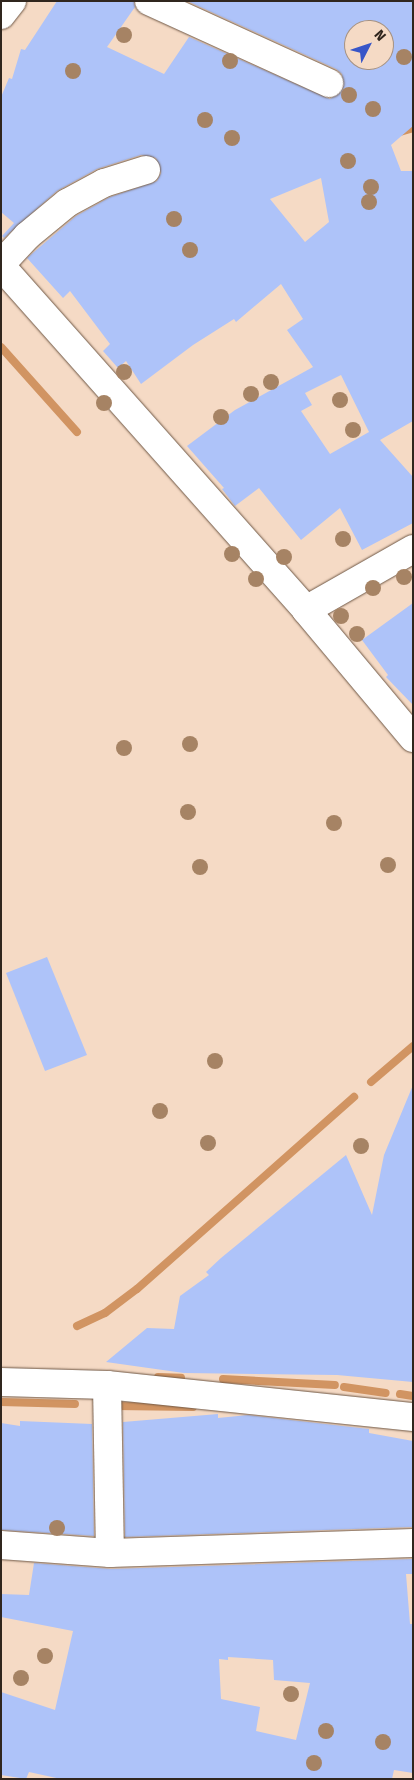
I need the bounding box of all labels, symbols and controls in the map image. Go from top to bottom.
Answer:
north arrow [344,20,394,70]
text: N [370,26,389,45]

